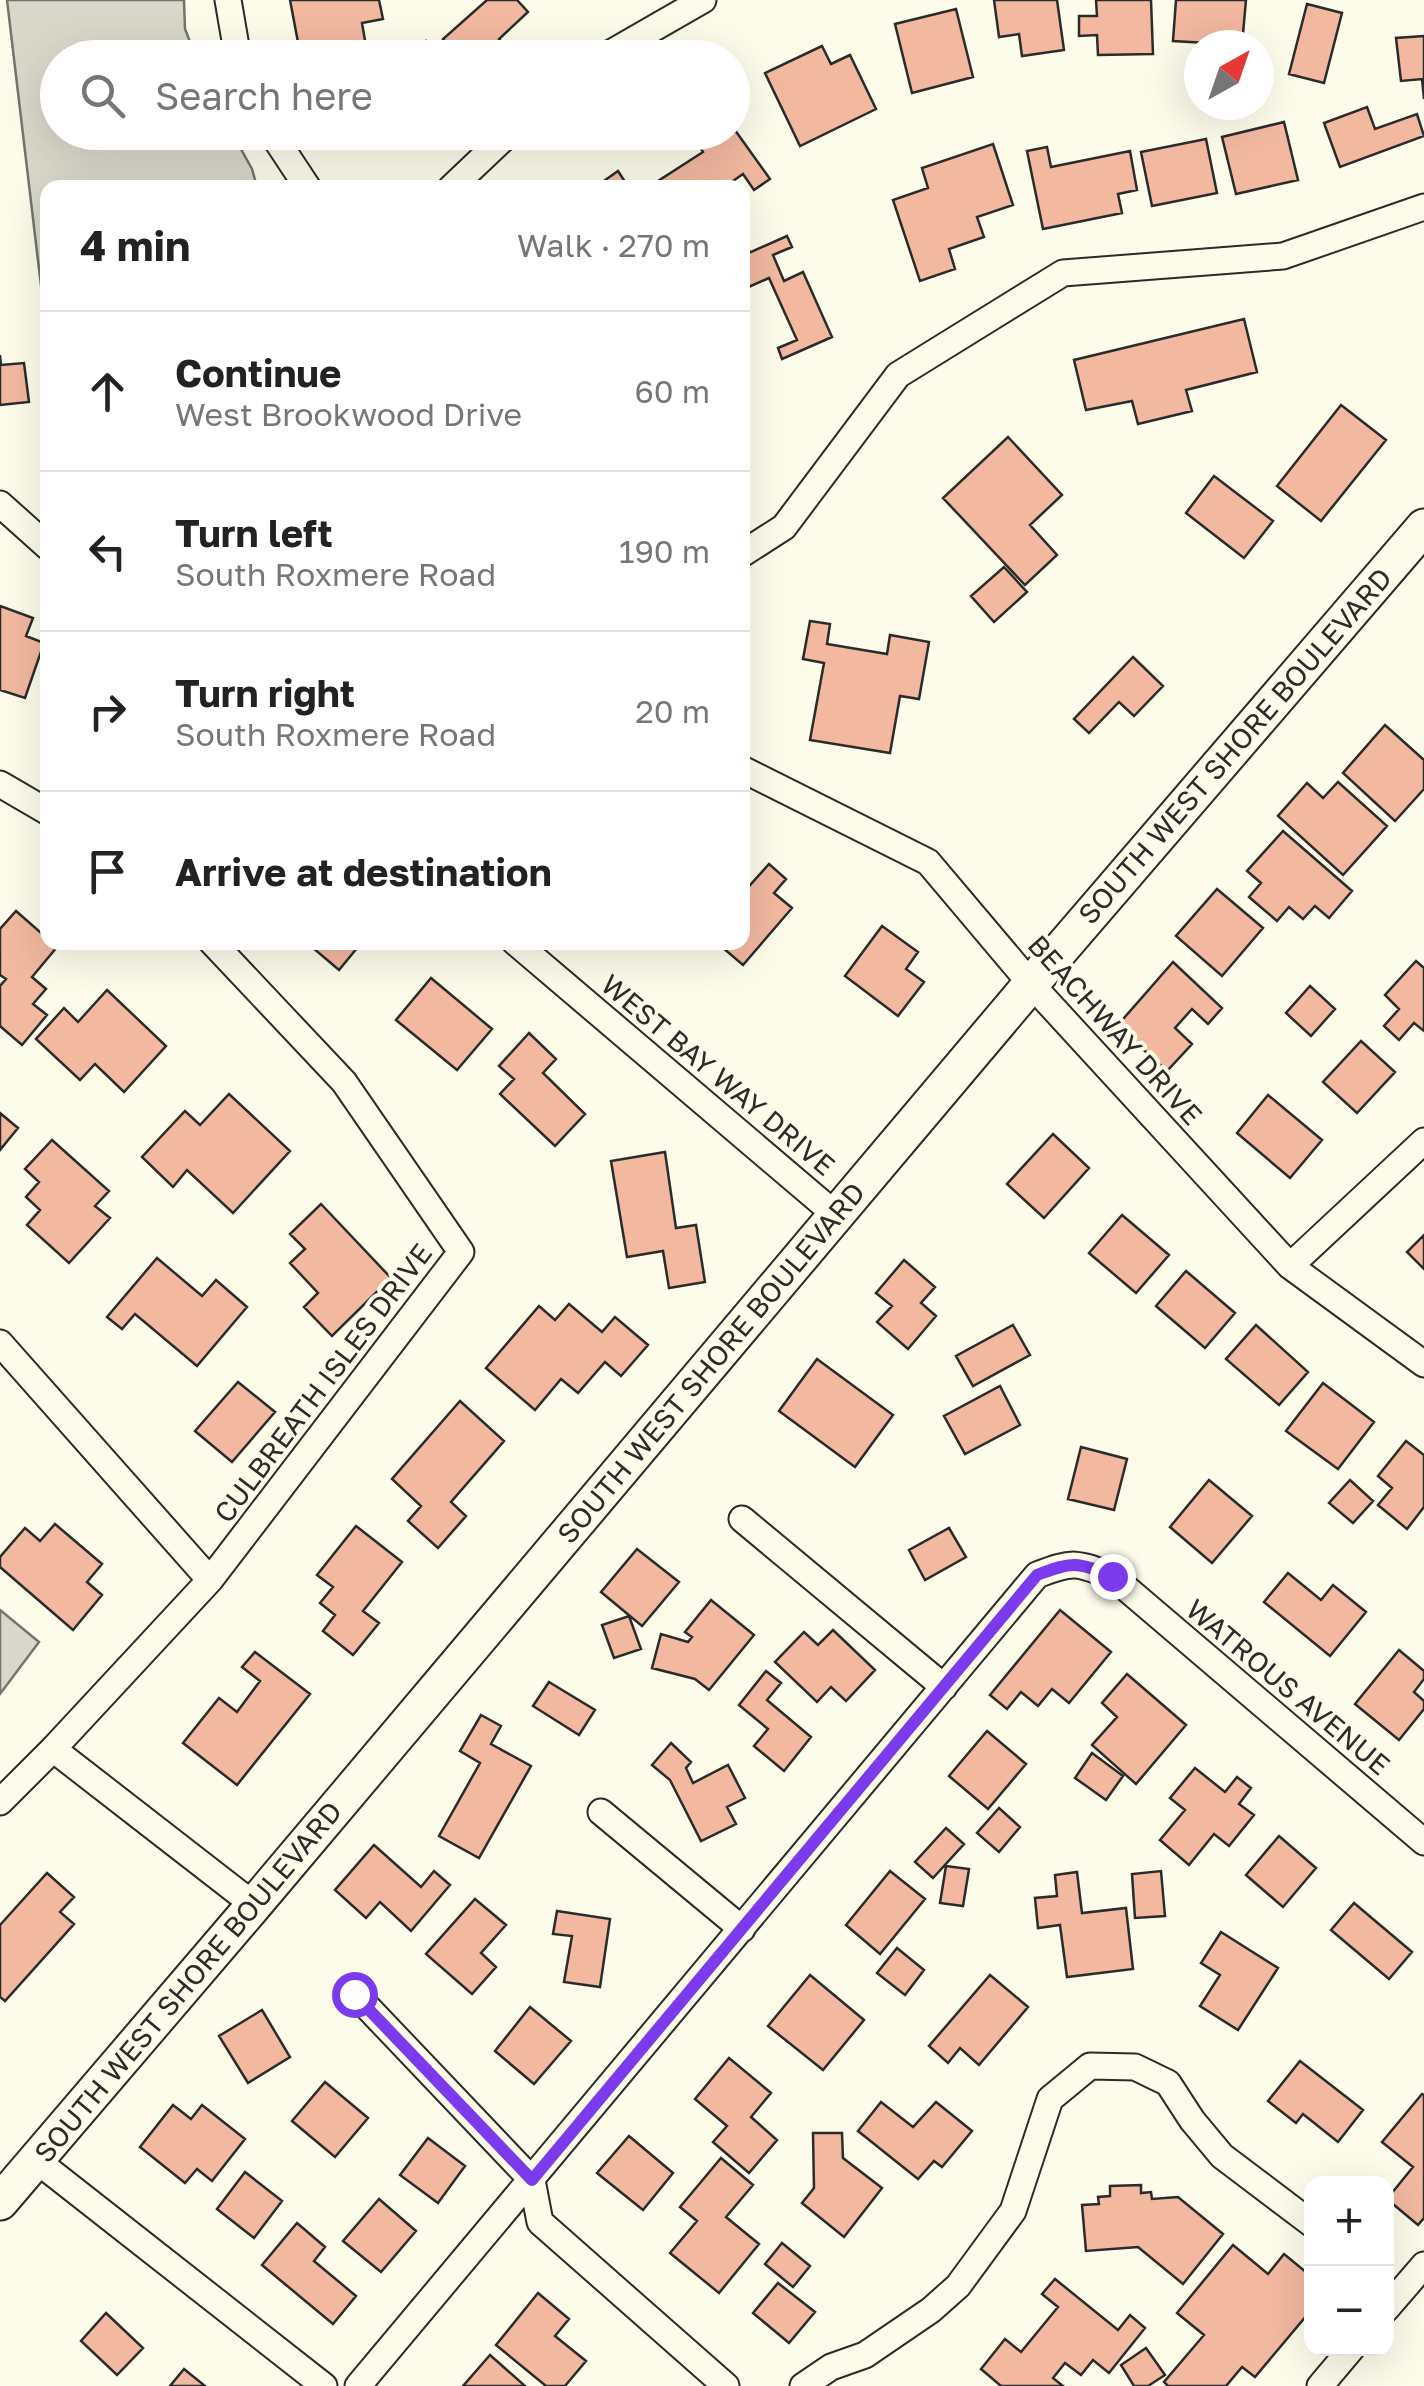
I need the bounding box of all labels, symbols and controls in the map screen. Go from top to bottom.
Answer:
north arrow [1184,30,1274,120]
search box [40,40,750,150]
icon: search [75,68,130,123]
text: Search here [155,73,373,118]
text: 4 min [80,220,190,270]
text: Walk · 270 m [517,226,710,264]
text: Continue [175,350,341,395]
icon: ahead [80,364,135,419]
text: 60 m [634,372,710,410]
text: West Brookwood Drive [175,395,522,433]
text: Turn left [175,510,333,555]
icon: left [80,524,135,579]
text: 190 m [619,532,710,570]
text: South Roxmere Road [175,555,496,593]
street label: SOUTH WEST SHORE BOULEVARD [1071,561,1398,930]
text: Turn right [175,670,355,715]
icon: right [80,684,135,739]
text: 20 m [635,692,710,730]
text: South Roxmere Road [175,715,496,753]
icon: arrive [80,844,135,899]
text: Arrive at destination [175,849,552,894]
street label: BEACHWAY DRIVE [1022,928,1209,1131]
street label: WEST BAY WAY DRIVE [595,967,842,1182]
street label: SOUTH WEST SHORE BOULEVARD [550,1176,871,1550]
street label: CULBREATH ISLES DRIVE [207,1237,438,1529]
route end [1090,1554,1136,1600]
street label: WATROUS AVENUE [1180,1592,1397,1781]
street label: SOUTH WEST SHORE BOULEVARD [27,1795,348,2169]
route start [332,1972,378,2018]
map controls [1304,2176,1394,2356]
button: + [1304,2176,1394,2266]
button: − [1304,2266,1394,2356]

